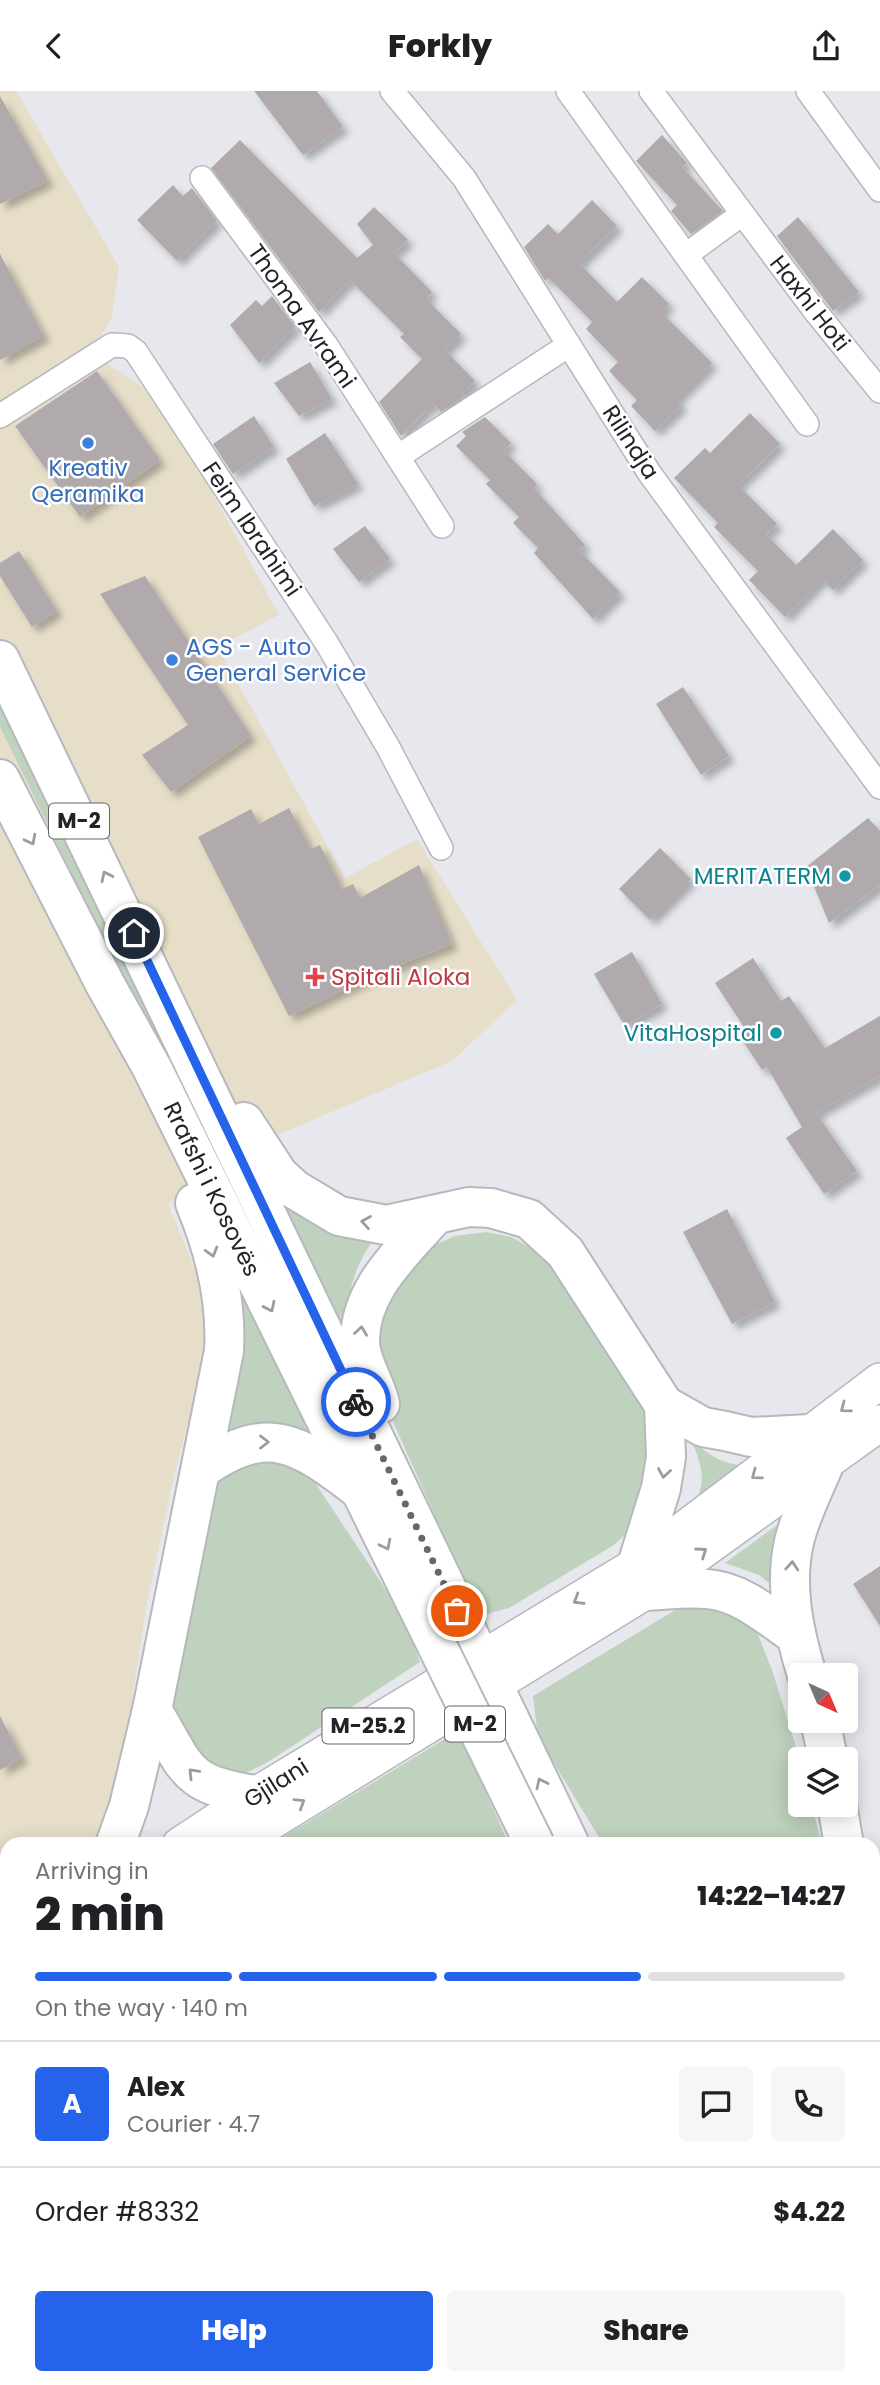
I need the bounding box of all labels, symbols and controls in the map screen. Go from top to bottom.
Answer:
text: Forkly [388,23,492,68]
icon: back [35,27,73,65]
icon: share [807,27,845,65]
street label: Thoma Avrami [240,238,364,394]
street label: Haxhi Hoti [762,248,858,358]
street label: Rilindja [595,399,667,485]
marker: Kreativ Qeramika [80,435,96,451]
place label: Kreativ Qeramika [31,452,145,510]
street label: Feim Ibrahimi [195,455,309,603]
place label: AGS - Auto General Service [186,631,366,689]
marker: AGS - Auto General Service [164,652,180,668]
road number: M-2 [49,803,109,839]
one-way arrow [23,833,37,845]
place label: MERITATERM [694,860,831,892]
marker: MERITATERM [837,868,853,884]
one-way arrow [100,871,114,883]
pin [104,903,164,963]
icon: home [115,914,153,952]
place label: Spitali Aloka [331,961,470,993]
marker: Spitali Aloka [305,967,325,987]
place label: VitaHospital [623,1017,762,1049]
marker: VitaHospital [768,1025,784,1041]
street label: Rrafshi i Kosovës [156,1096,268,1282]
one-way arrow [360,1215,372,1230]
one-way arrow [204,1246,218,1258]
one-way arrow [261,1300,275,1312]
one-way arrow [353,1325,368,1337]
courier [321,1367,391,1437]
icon: bike [337,1383,375,1421]
one-way arrow [840,1399,853,1412]
one-way arrow [259,1434,270,1450]
one-way arrow [657,1467,672,1478]
one-way arrow [751,1467,764,1480]
one-way arrow [378,1538,391,1550]
one-way arrow [694,1548,707,1560]
one-way arrow [784,1561,799,1572]
pin [427,1581,487,1641]
icon: bag [438,1592,476,1630]
one-way arrow [572,1592,585,1605]
north arrow [788,1663,858,1733]
map controls [788,1663,858,1817]
road number: M-2 [445,1707,505,1741]
road number: M-25.2 [322,1709,414,1743]
button: layers [788,1747,858,1817]
street label: Gjilani [237,1751,315,1815]
one-way arrow [189,1769,202,1782]
one-way arrow [535,1778,549,1790]
one-way arrow [293,1798,306,1811]
text: Arriving in [35,1855,149,1887]
text: 14:22–14:27 [697,1878,845,1914]
text: 2 min [35,1882,165,1946]
text: On the way · 140 m [35,1992,248,2024]
button: chat [679,2067,753,2141]
button: phone [771,2067,845,2141]
text: Alex [127,2069,185,2105]
text: A [62,2086,82,2122]
text: Courier · 4.7 [127,2108,260,2140]
text: Order #8332 [35,2194,199,2230]
text: $4.22 [773,2194,845,2230]
button: Help [35,2291,433,2371]
button: Share [447,2291,845,2371]

